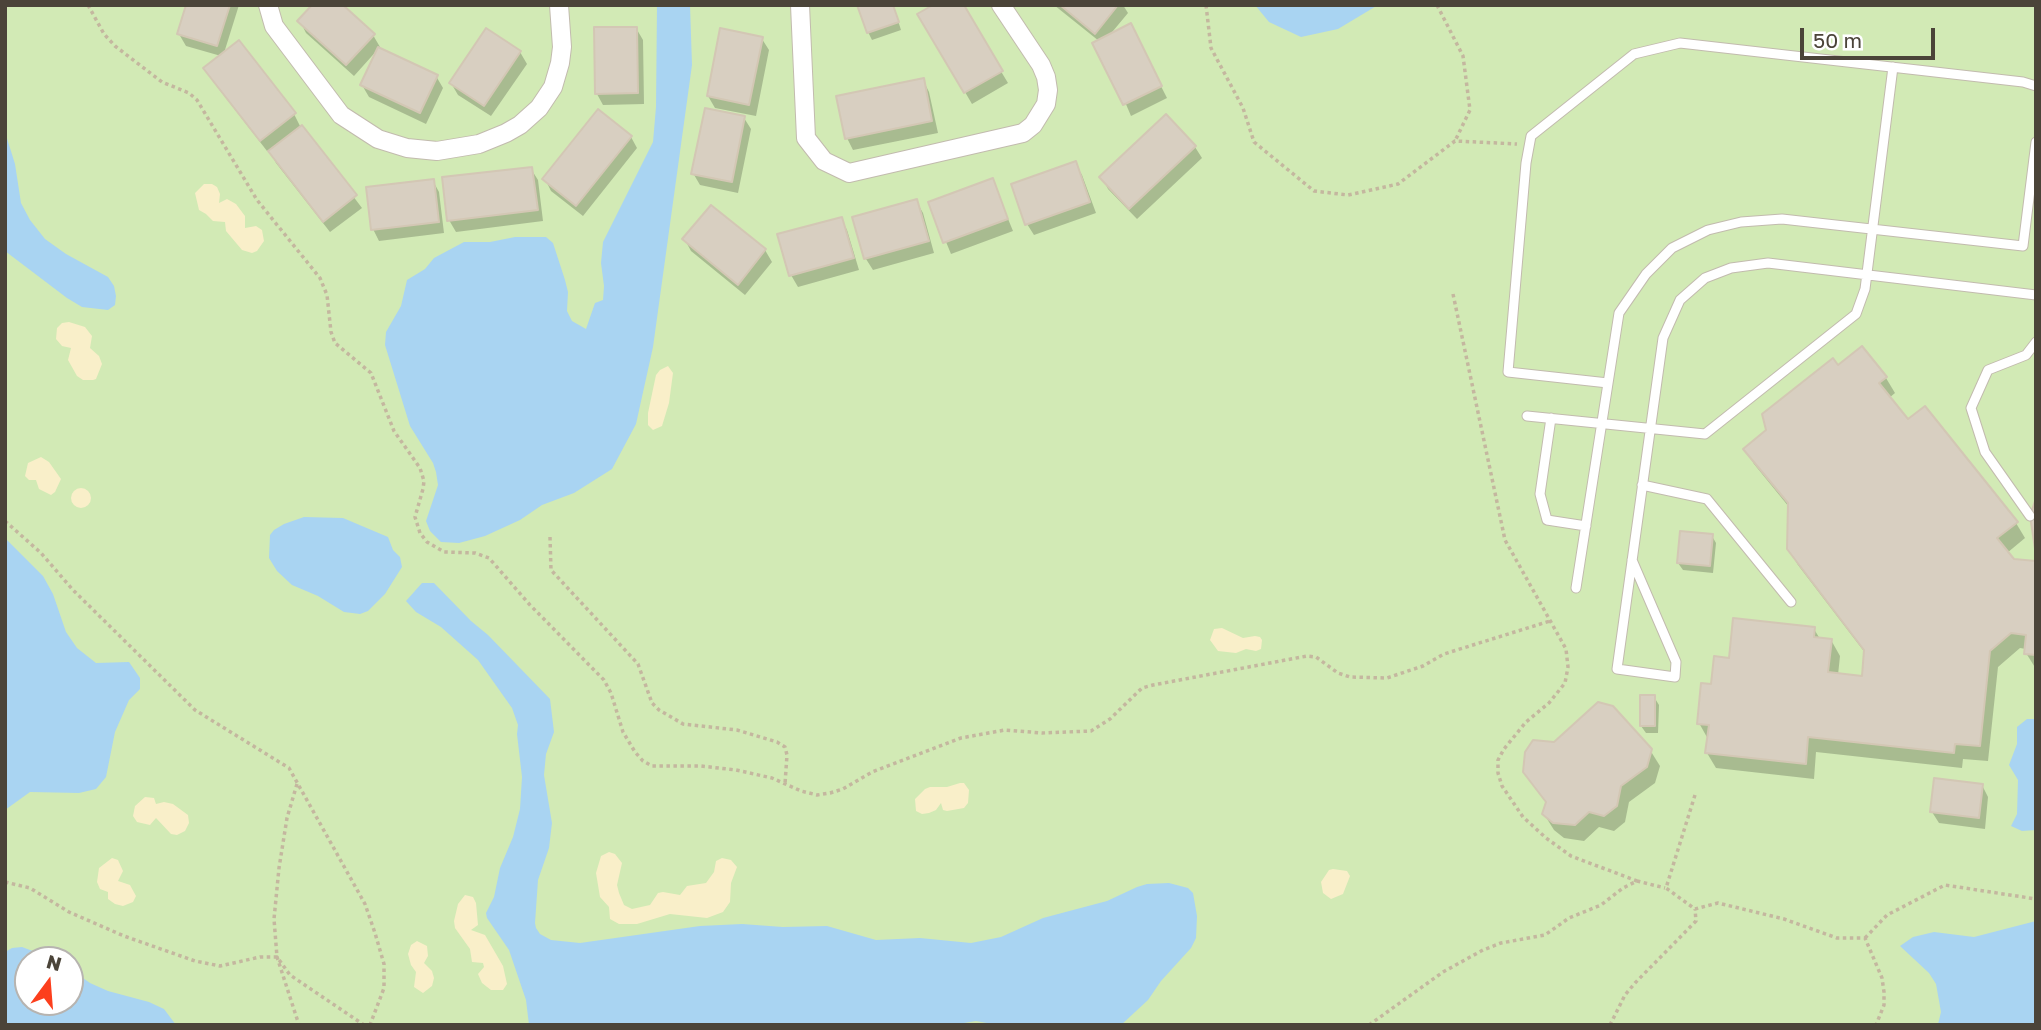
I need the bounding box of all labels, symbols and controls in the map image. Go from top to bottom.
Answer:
scale bar [1803,14,1938,58]
text: 50 m [1813,27,1862,53]
north arrow [14,946,84,1016]
text: N [44,949,64,975]

